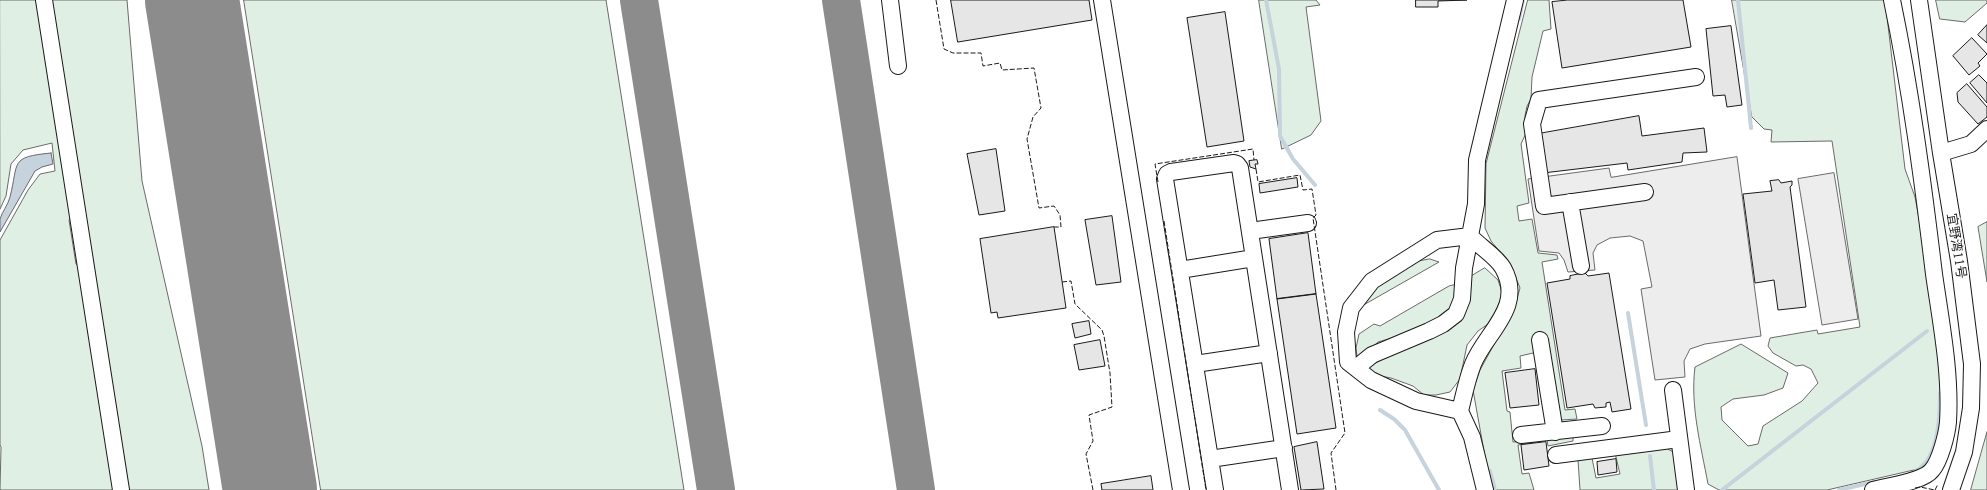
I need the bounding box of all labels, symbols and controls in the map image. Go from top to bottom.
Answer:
street label: 宜野湾11号 [1943,212,1969,280]

